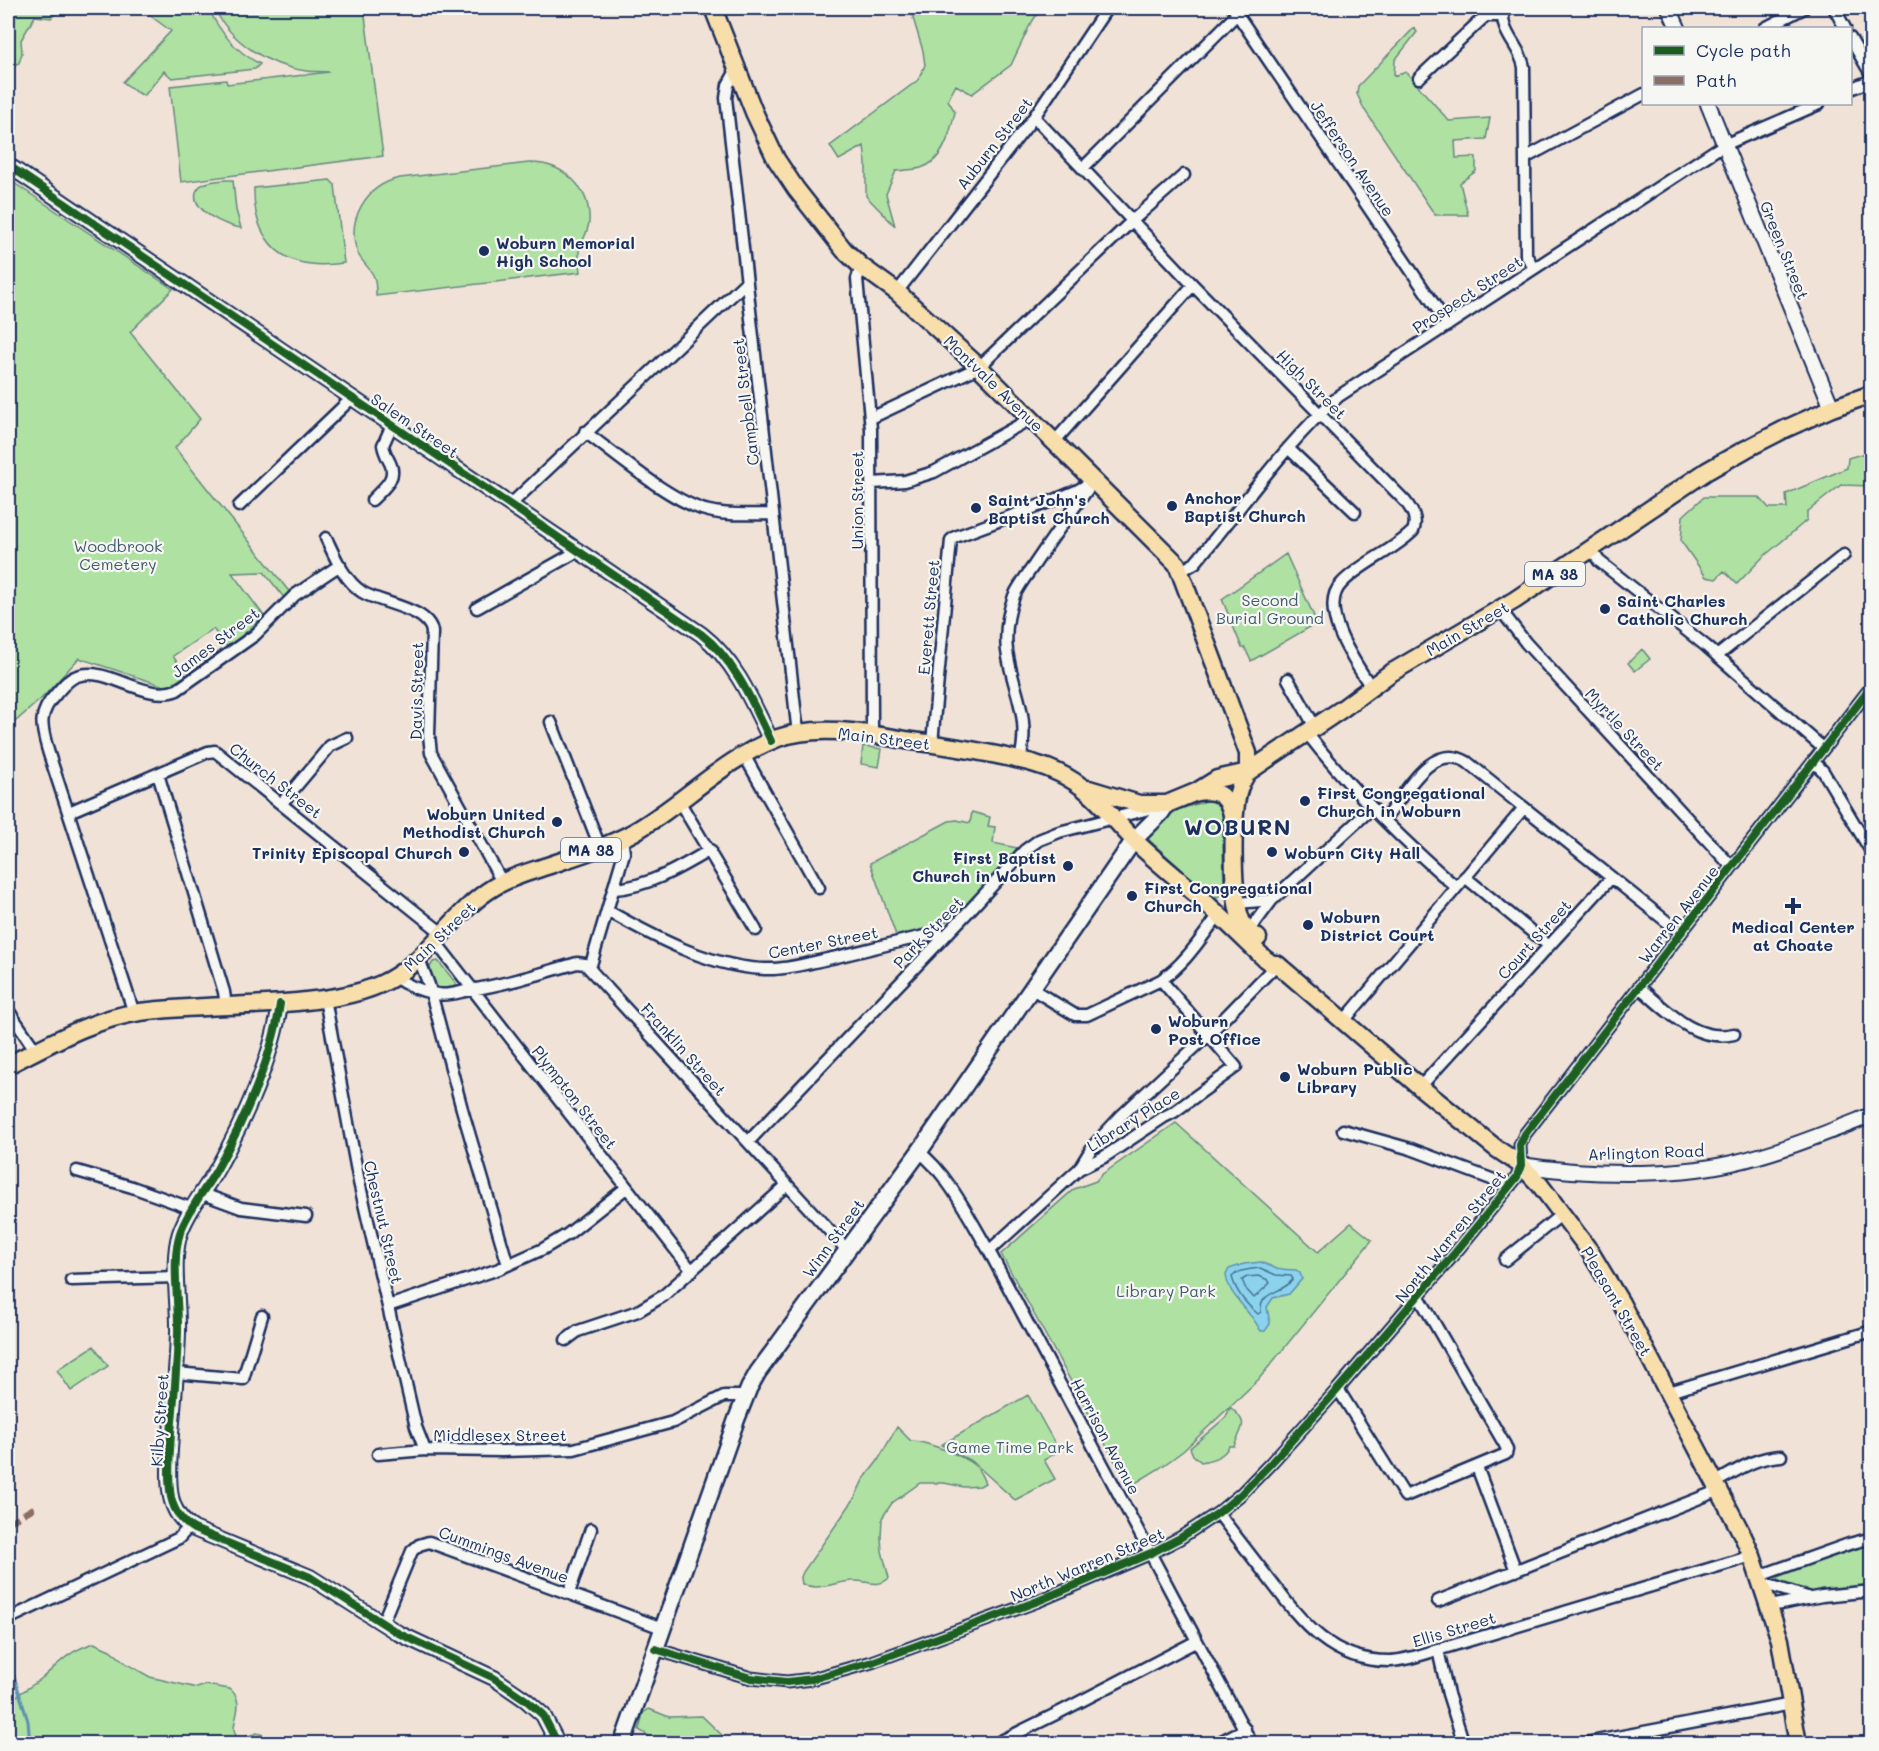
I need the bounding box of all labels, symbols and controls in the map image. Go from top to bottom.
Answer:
legend [1642,27,1852,105]
text: Cycle path [1696,38,1791,62]
text: Path [1696,68,1736,92]
street label: Auburn Street [951,93,1037,193]
street label: Jefferson Avenue [1306,96,1400,220]
street label: Green Street [1756,198,1814,302]
place label: Woburn Memorial High School [496,232,635,271]
marker: Woburn Memorial High School [477,244,491,258]
street label: Prospect Street [1408,251,1526,337]
street label: Montvale Avenue [940,330,1048,436]
street label: Campbell Street [727,337,763,467]
street label: High Street [1273,345,1351,423]
street label: Salem Street [367,388,463,462]
street label: Union Street [846,451,867,549]
place label: Anchor Baptist Church [1184,487,1306,526]
place label: Saint John's Baptist Church [988,489,1110,528]
marker: Anchor Baptist Church [1165,499,1179,513]
marker: Saint John's Baptist Church [969,501,983,515]
park label: Woodbrook Cemetery [74,535,162,574]
street label: Everett Street [913,559,943,675]
road number: MA 38 [1525,562,1585,586]
park label: Second Burial Ground [1216,589,1324,628]
place label: Saint Charles Catholic Church [1617,590,1747,629]
street label: Main Street [1422,596,1512,660]
street label: James Street [167,602,263,682]
marker: Saint Charles Catholic Church [1598,602,1612,616]
street label: Davis Street [405,642,427,740]
street label: Myrtle Street [1581,683,1669,775]
street label: Main Street [837,722,931,754]
street label: Church Street [226,737,326,823]
place label: First Congregational Church in Woburn [1317,782,1485,821]
marker: First Congregational Church in Woburn [1298,794,1312,808]
place label: Woburn United Methodist Church [402,803,545,842]
district label: WOBURN [1184,812,1292,841]
marker: Woburn United Methodist Church [550,815,564,829]
road number: MA 38 [561,838,621,862]
place label: Trinity Episcopal Church [252,842,452,863]
place label: Woburn City Hall [1284,842,1420,863]
marker: Trinity Episcopal Church [457,845,471,859]
marker: Woburn City Hall [1265,845,1279,859]
place label: First Baptist Church in Woburn [912,847,1056,886]
marker: First Baptist Church in Woburn [1061,859,1075,873]
street label: Warren Avenue [1633,861,1723,967]
place label: First Congregational Church [1144,877,1312,916]
marker: First Congregational Church [1125,889,1139,903]
street label: Park Street [888,891,968,973]
street label: Court Street [1492,895,1576,983]
street label: Main Street [398,896,480,976]
marker: Medical Center at Choate [1784,897,1802,915]
place label: Woburn District Court [1320,906,1434,945]
place label: Medical Center at Choate [1731,916,1855,955]
marker: Woburn District Court [1301,918,1315,932]
street label: Center Street [766,921,880,963]
street label: Franklin Street [637,998,731,1100]
place label: Woburn Post Office [1168,1010,1261,1049]
marker: Woburn Post Office [1149,1022,1163,1036]
street label: Plympton Street [528,1041,622,1153]
place label: Woburn Public Library [1297,1058,1413,1097]
marker: Woburn Public Library [1278,1070,1292,1084]
street label: Library Place [1082,1082,1184,1156]
street label: Arlington Road [1587,1139,1705,1165]
street label: Chestnut Street [360,1158,408,1286]
street label: North Warren Street [1390,1165,1510,1307]
street label: Winn Street [797,1194,869,1282]
street label: Pleasant Street [1577,1242,1657,1360]
park label: Library Park [1116,1280,1216,1301]
street label: Kilby Street [145,1373,173,1467]
street label: Harrison Avenue [1066,1374,1146,1498]
street label: Middlesex Street [433,1424,567,1445]
park label: Game Time Park [946,1436,1074,1457]
street label: Cummings Avenue [436,1521,572,1587]
street label: North Warren Street [1007,1522,1167,1606]
street label: Ellis Street [1410,1606,1498,1652]

